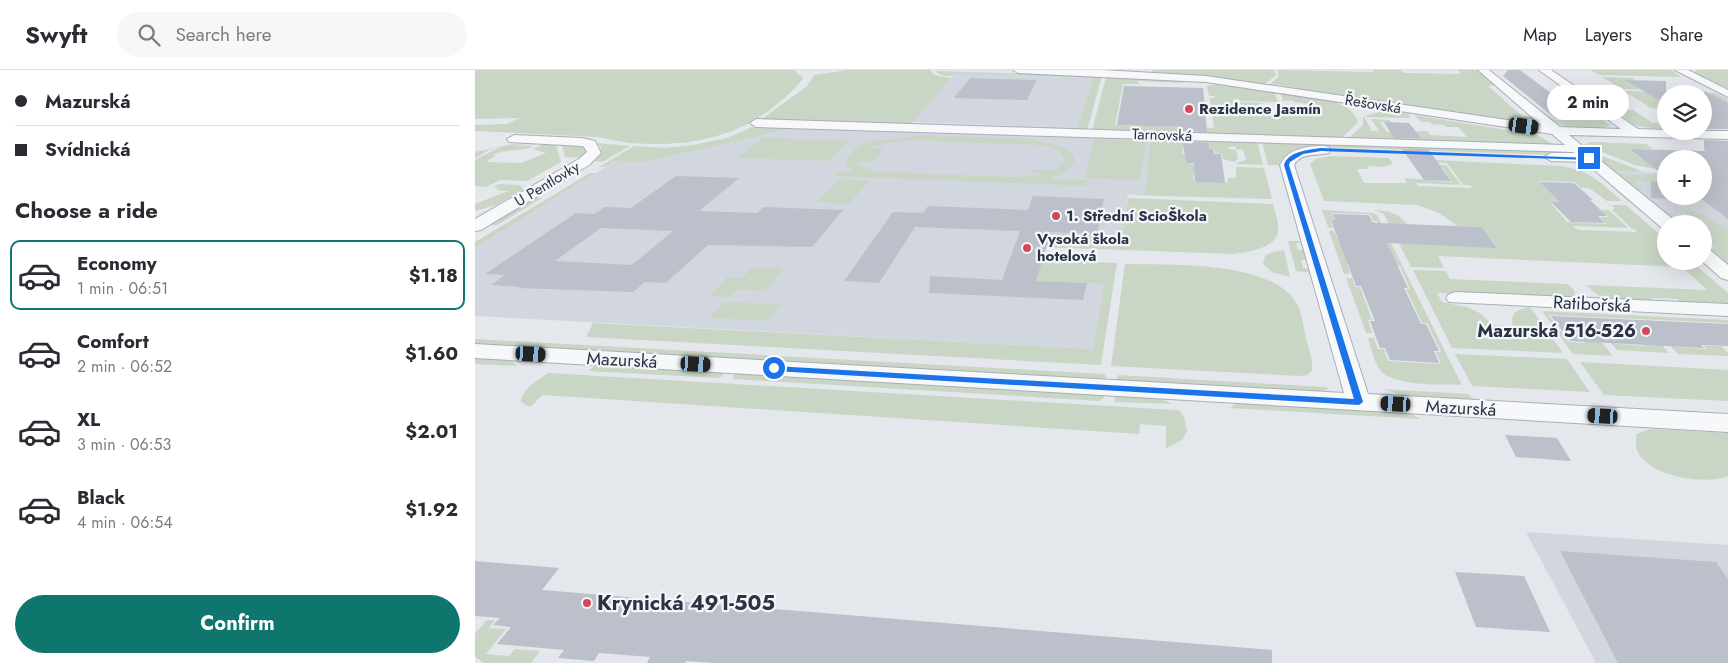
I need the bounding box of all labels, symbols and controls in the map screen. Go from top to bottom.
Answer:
search box [117,12,467,57]
text: Swyft [25,17,87,52]
icon: search [135,21,163,49]
text: Search here [175,21,272,48]
text: Map [1523,22,1557,48]
text: Layers [1585,22,1632,48]
text: Share [1660,22,1703,48]
map controls [1657,85,1712,270]
button: layers [1657,85,1712,140]
callout: 2 min [1548,86,1630,121]
text: Mazurská [45,88,131,115]
street label: Řešovská [1343,89,1403,119]
text: 2 min [1567,91,1609,114]
place label: Rezidence Jasmín [1199,98,1321,120]
marker: Rezidence Jasmín [1183,103,1195,115]
car [1508,116,1539,136]
street label: Tarnovská [1132,123,1192,147]
text: Svídnická [45,136,131,163]
route end [1578,147,1600,169]
button: + [1657,150,1712,205]
street label: U Pentlovky [510,156,584,212]
text: Choose a ride [15,194,158,226]
place label: 1. Střední ScioŠkola [1066,205,1207,227]
marker: 1. Střední ScioŠkola [1050,210,1062,222]
button: − [1657,215,1712,270]
place label: Vysoká škola hotelová [1036,228,1129,267]
marker: Vysoká škola hotelová [1021,242,1033,254]
text: Economy [77,250,157,277]
icon: car [17,253,62,298]
text: $1.18 [409,262,458,289]
text: 1 min · 06:51 [77,277,168,300]
street label: Ratibořská [1552,289,1632,319]
place label: Mazurská 516-526 [1477,318,1636,344]
marker: Mazurská 516-526 [1640,325,1652,337]
text: Comfort [77,328,149,355]
icon: car [17,331,62,376]
text: $1.60 [405,340,458,367]
street label: Mazurská [586,345,658,375]
car [515,346,546,362]
text: 2 min · 06:52 [77,355,172,378]
car [680,356,711,372]
route start [763,357,785,379]
street label: Mazurská [1425,393,1497,423]
car [1380,396,1411,412]
text: XL [77,406,100,433]
car [1587,408,1618,424]
icon: car [17,409,62,454]
text: $2.01 [405,418,458,445]
text: 3 min · 06:53 [77,433,171,456]
text: Black [77,484,125,511]
icon: car [17,487,62,532]
text: $1.92 [405,496,458,523]
text: 4 min · 06:54 [77,511,173,534]
place label: Krynická 491-505 [597,588,775,618]
button: Confirm [15,595,460,653]
marker: Krynická 491-505 [581,597,593,609]

